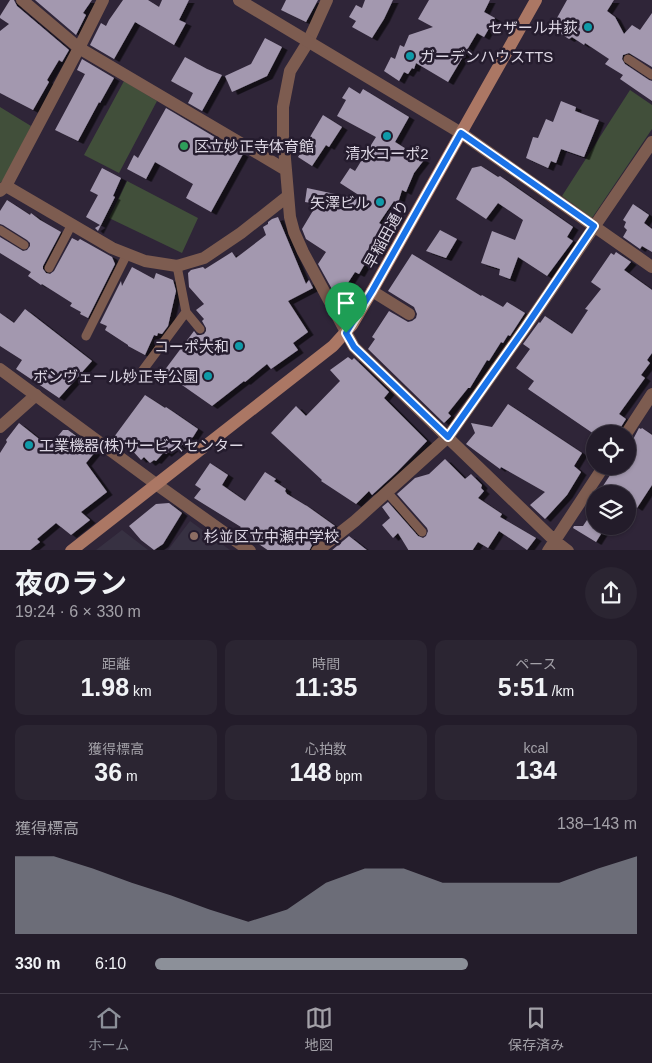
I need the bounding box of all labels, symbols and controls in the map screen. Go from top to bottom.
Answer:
place label: セザール井荻 [488,19,578,36]
marker: セザール井荻 [582,21,594,33]
place label: ガーデンハウスTTS [420,48,553,65]
marker: ガーデンハウスTTS [404,50,416,62]
marker: 清水コーポ2 [381,130,393,142]
place label: 区立妙正寺体育館 [194,138,314,155]
marker: 区立妙正寺体育館 [178,140,190,152]
place label: 清水コーポ2 [345,145,429,162]
place label: 矢澤ビル [310,194,370,211]
marker: 矢澤ビル [374,196,386,208]
street label: 早稲田通り [360,197,412,271]
pin [325,282,367,333]
icon: arrive [332,289,360,317]
place label: コーポ大和 [154,338,229,355]
marker: コーポ大和 [233,340,245,352]
place label: ボンヴェール妙正寺公園 [33,368,198,385]
marker: ボンヴェール妙正寺公園 [202,370,214,382]
map controls [586,425,636,535]
button: locate [586,425,636,475]
place label: 工業機器(株)サービスセンター [39,437,244,454]
marker: 工業機器(株)サービスセンター [23,439,35,451]
button: layers [586,485,636,535]
place label: 杉並区立中瀬中学校 [204,528,339,545]
marker: 杉並区立中瀬中学校 [188,530,200,542]
button: share [585,567,637,619]
text: 夜のラン [15,568,127,599]
text: 19:24 · 6 × 330 m [15,603,141,620]
text: 距離 [102,656,130,672]
text: 時間 [312,656,340,672]
text: ペース [515,656,557,672]
text: 1.98 [80,673,129,701]
text: 11:35 [295,673,357,701]
text: 5:51 [498,673,548,701]
text: km [129,683,152,699]
text: /km [548,683,574,699]
text: kcal [524,740,548,756]
text: 獲得標高 [88,741,144,757]
text: 心拍数 [305,741,347,757]
text: 134 [515,756,557,784]
text: 36 [94,758,122,786]
text: 148 [290,758,331,786]
text: m [122,768,138,784]
text: bpm [331,768,362,784]
text: 138–143 m [557,815,637,832]
text: 獲得標高 [15,820,79,837]
text: 330 m [15,955,60,972]
text: 6:10 [95,955,126,972]
tab: ホーム [88,1004,129,1054]
tab: 地図 [305,1004,333,1054]
tab: 保存済み [508,1004,564,1054]

